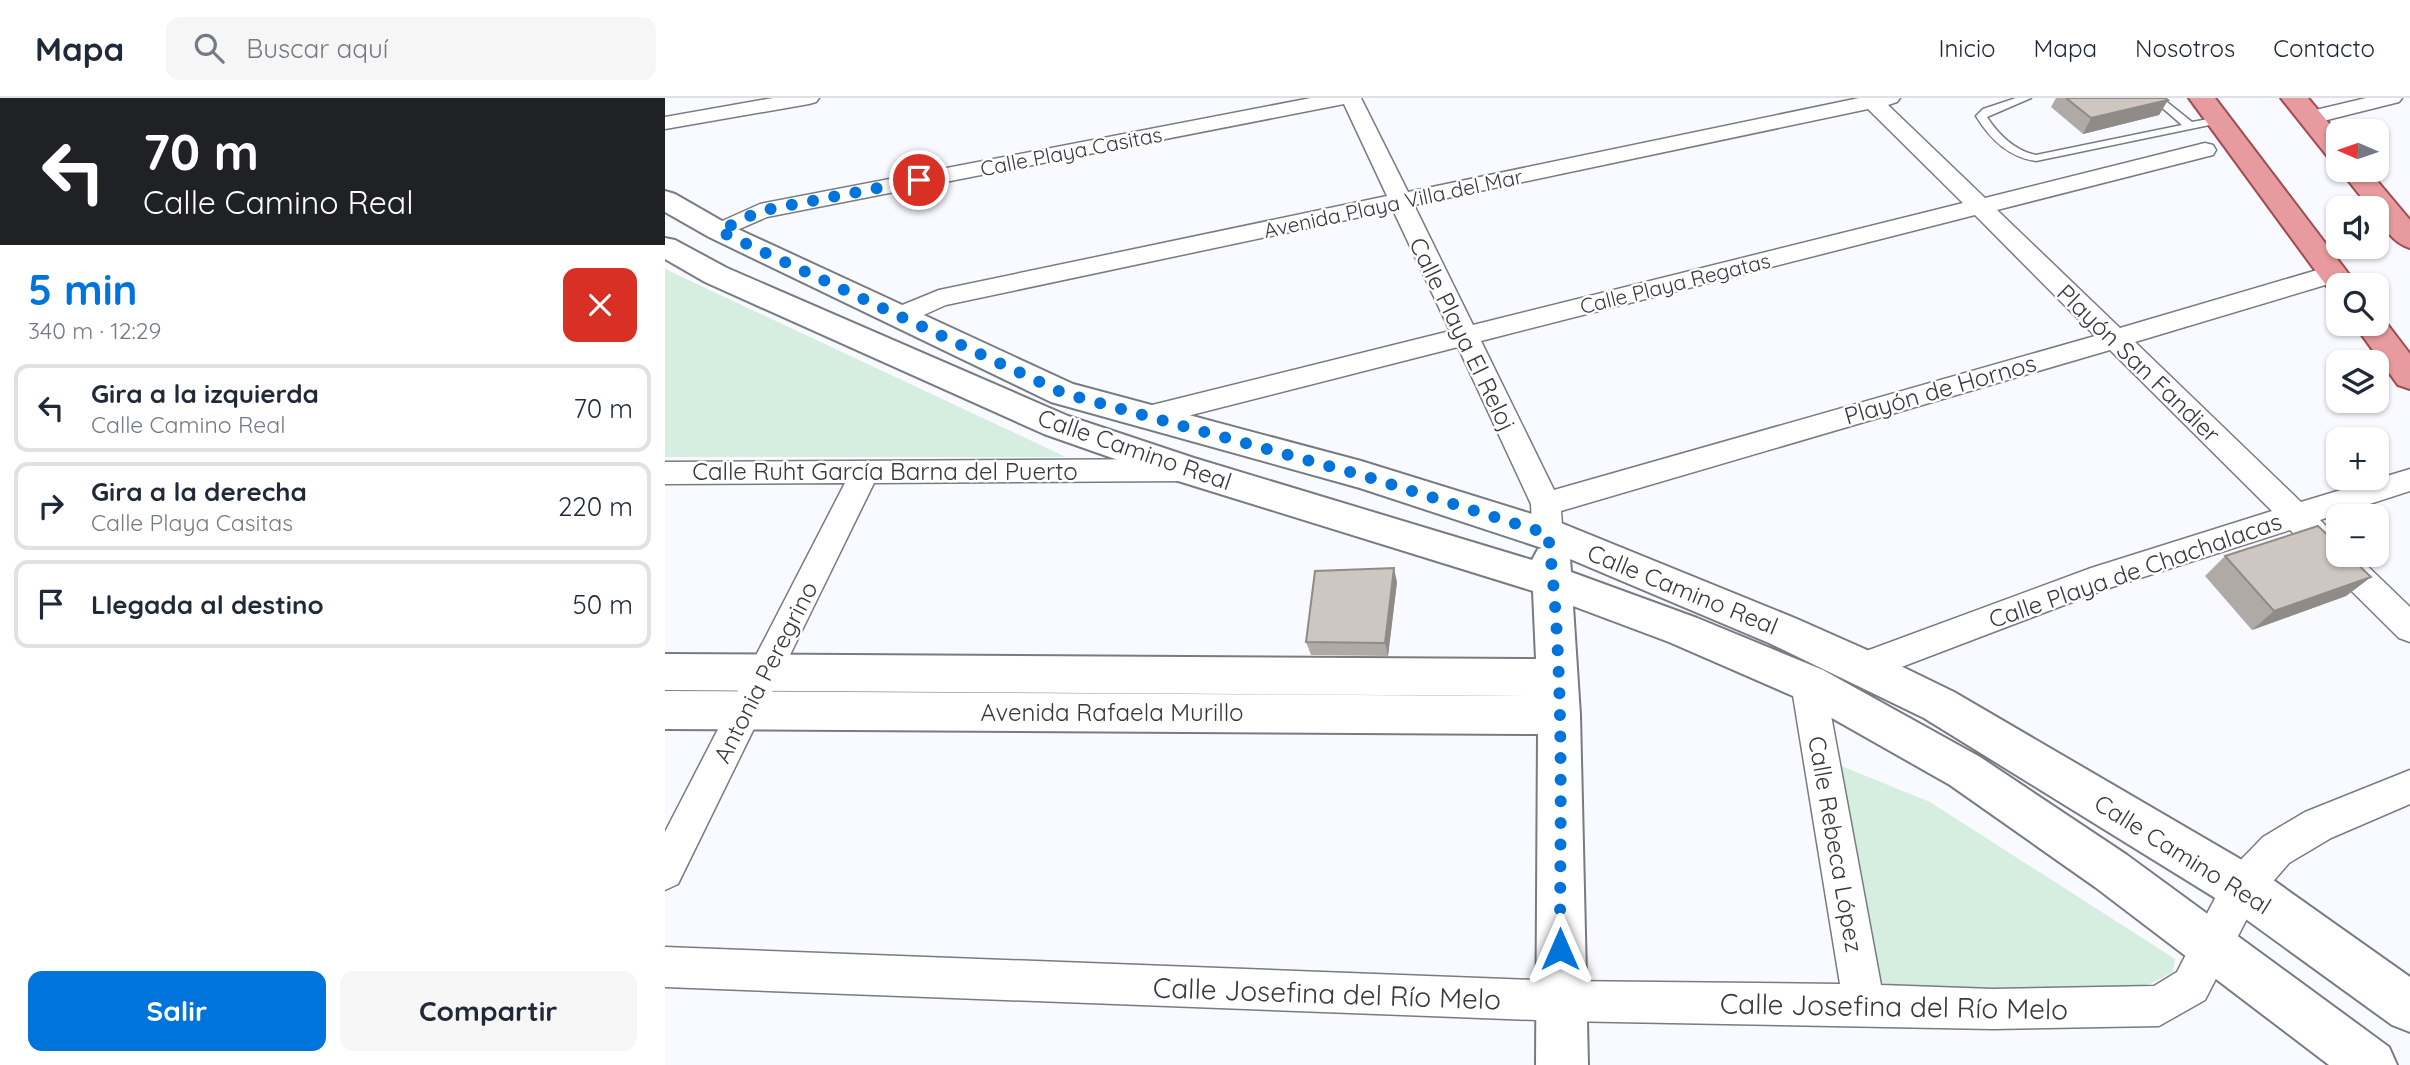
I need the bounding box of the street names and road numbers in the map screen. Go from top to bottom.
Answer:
street label: Calle Playa Casitas [978,121,1164,181]
street label: Avenida Playa Villa del Mar [1261,163,1525,243]
street label: Calle Playa El Reloj [1403,232,1523,436]
street label: Calle Playa Regatas [1577,247,1773,319]
street label: Playón San Fandier [2051,277,2227,449]
street label: Playón de Hornos [1841,347,2039,431]
street label: Calle Camino Real [1034,402,1236,496]
street label: Calle Ruht García Barna del Puerto [692,456,1078,486]
street label: Calle Playa de Chachalacas [1985,506,2285,634]
street label: Calle Camino Real [1583,537,1783,641]
street label: Antonia Peregrino [706,576,824,768]
street label: Avenida Rafaela Murillo [981,697,1243,727]
street label: Calle Rebeca López [1802,733,1870,955]
street label: Calle Camino Real [2089,788,2277,920]
street label: Calle Josefina del Río Melo [1152,969,1502,1017]
street label: Calle Josefina del Río Melo [1720,985,2068,1027]

